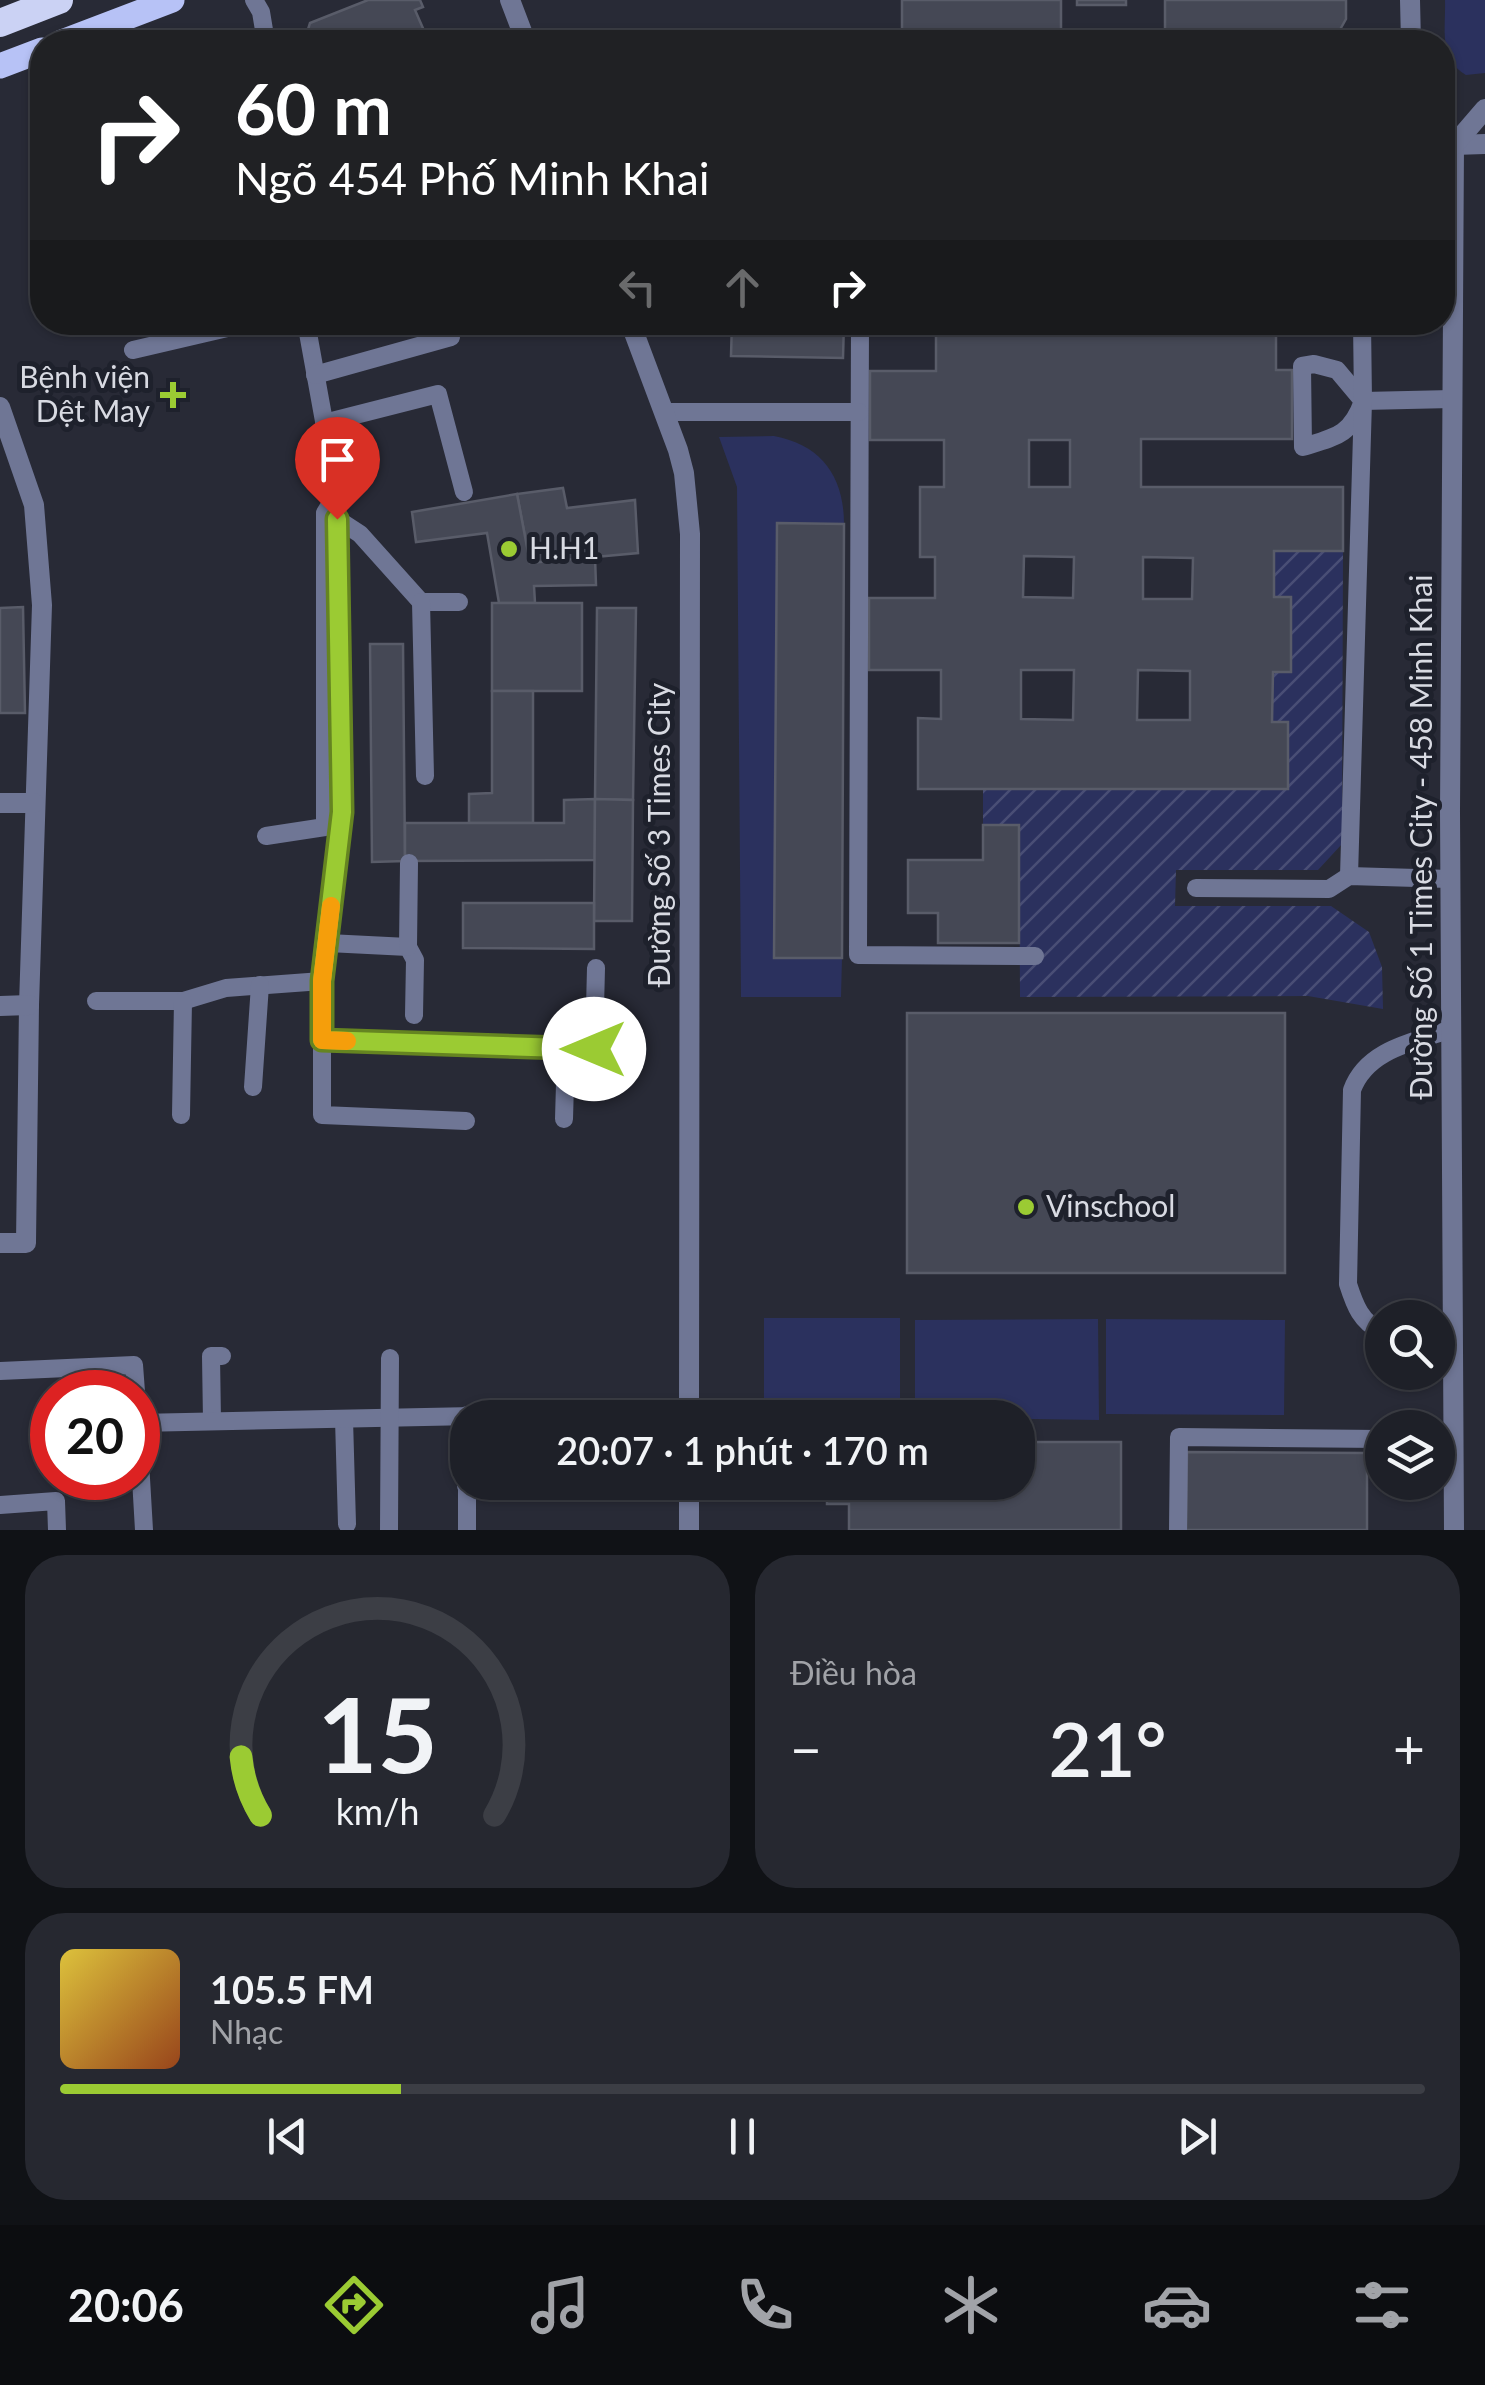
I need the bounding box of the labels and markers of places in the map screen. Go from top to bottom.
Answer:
place label: Bệnh viện Dệt May [19,358,151,428]
marker: Bệnh viện Dệt May [160,382,186,408]
pin [295,417,380,520]
place label: H.H1 [529,529,599,565]
marker: H.H1 [498,538,520,560]
place label: Vinschool [1046,1187,1175,1223]
marker: Vinschool [1015,1196,1037,1218]

